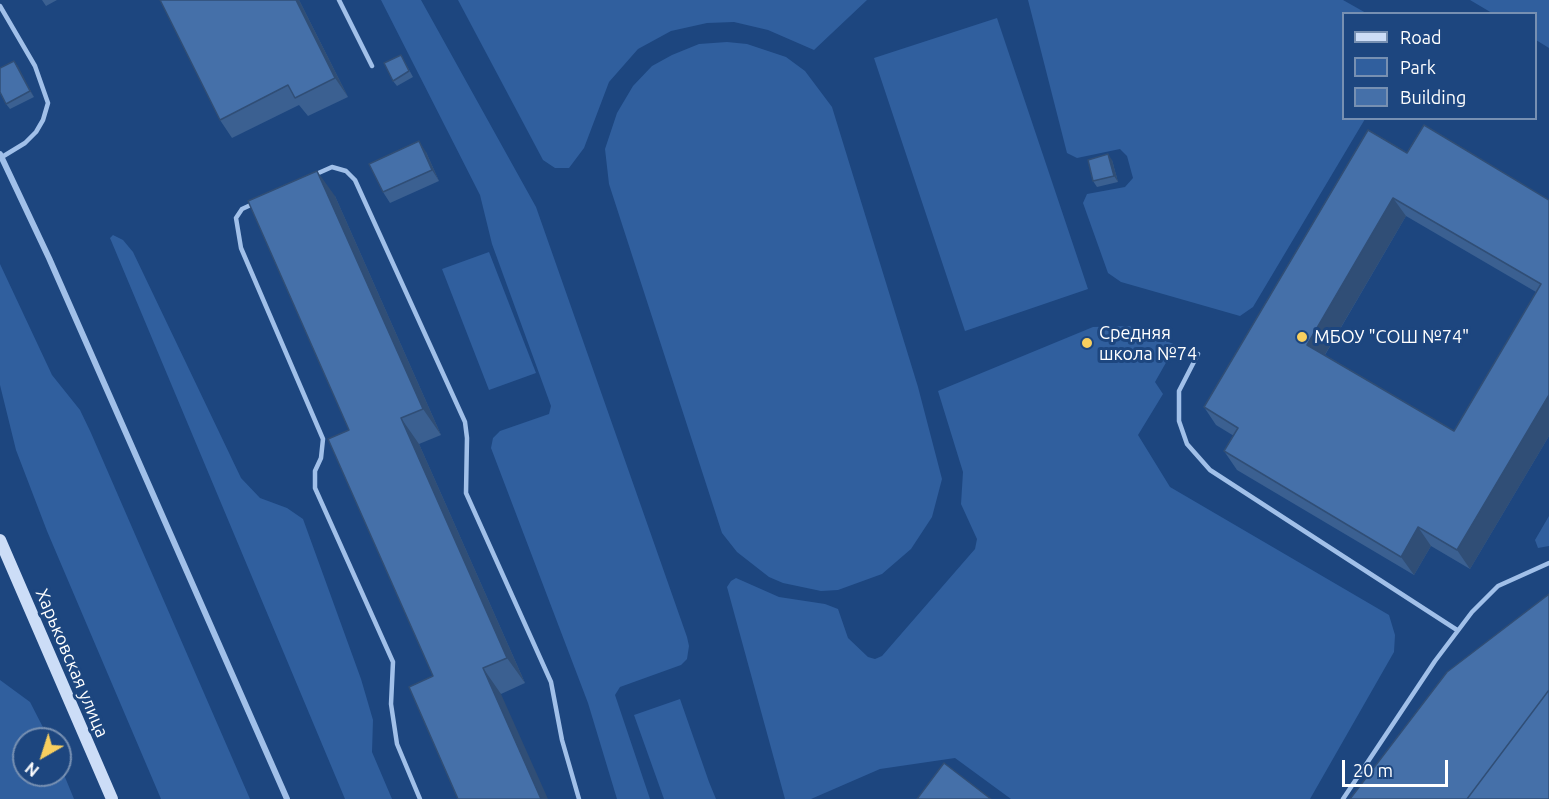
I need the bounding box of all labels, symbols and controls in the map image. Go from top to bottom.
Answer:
legend [1342,12,1537,120]
text: Road [1400,27,1442,47]
text: Park [1400,57,1436,77]
text: Building [1400,87,1466,107]
place label: Средняя школа №74 [1099,322,1197,364]
place label: МБОУ "СОШ №74" [1314,326,1469,348]
marker: МБОУ "СОШ №74" [1295,330,1309,344]
marker: Средняя школа №74 [1080,336,1094,350]
street label: Харьковская улица [31,585,113,741]
north arrow [12,727,72,787]
scale bar [1345,748,1452,786]
text: N [22,759,42,780]
text: 20 m [1353,760,1393,780]

